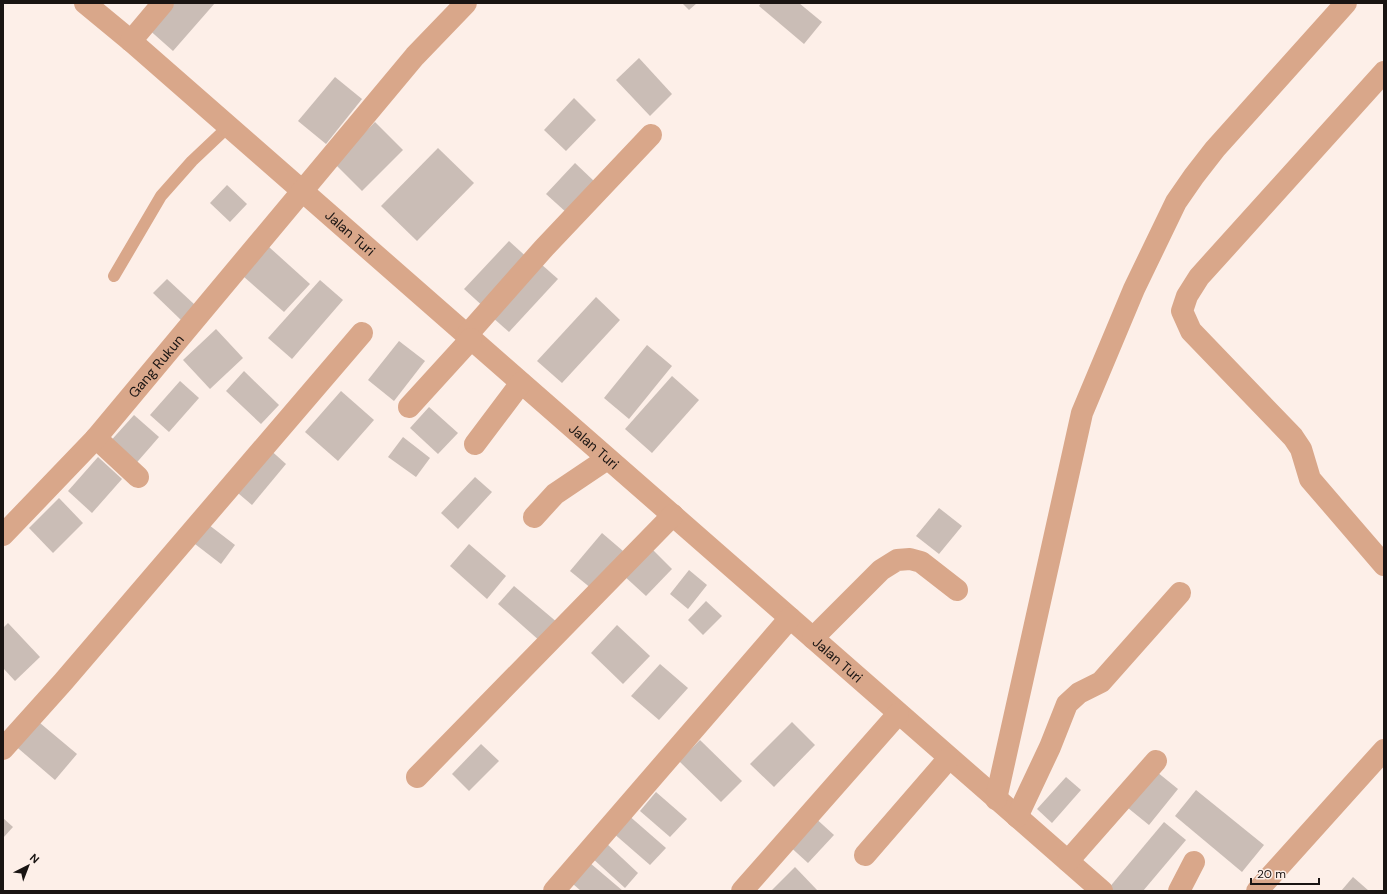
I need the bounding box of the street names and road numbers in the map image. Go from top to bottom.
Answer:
street label: Jalan Turi [321,206,379,260]
street label: Gang Rukun [124,331,188,402]
street label: Jalan Turi [565,419,623,473]
street label: Jalan Turi [809,633,867,687]

